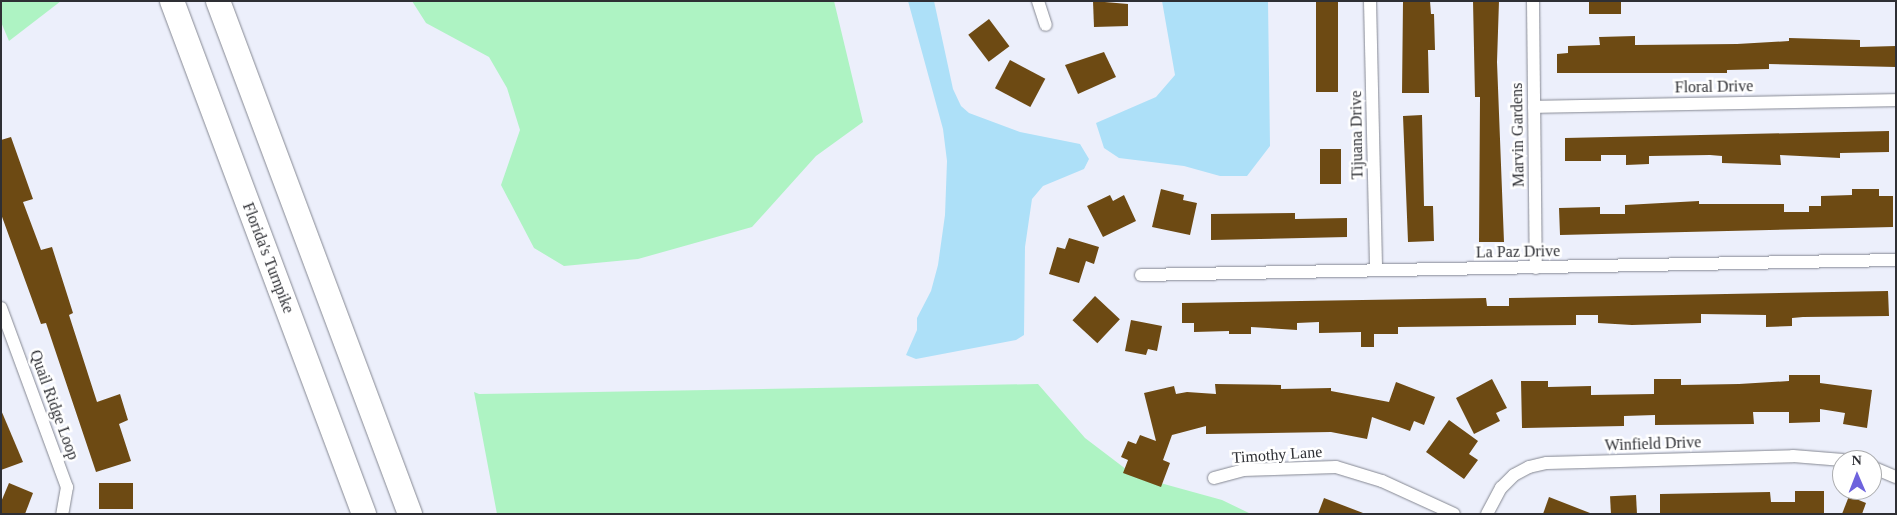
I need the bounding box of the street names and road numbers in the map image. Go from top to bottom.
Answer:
street label: Floral Drive [1675,77,1753,97]
street label: Marvin Gardens [1507,83,1529,187]
street label: Tijuana Drive [1347,90,1367,180]
street label: Florida's Turnpike [238,200,298,316]
street label: La Paz Drive [1476,242,1560,262]
street label: Quail Ridge Loop [25,347,83,463]
street label: Winfield Drive [1604,433,1702,455]
street label: Timothy Lane [1231,442,1323,468]

